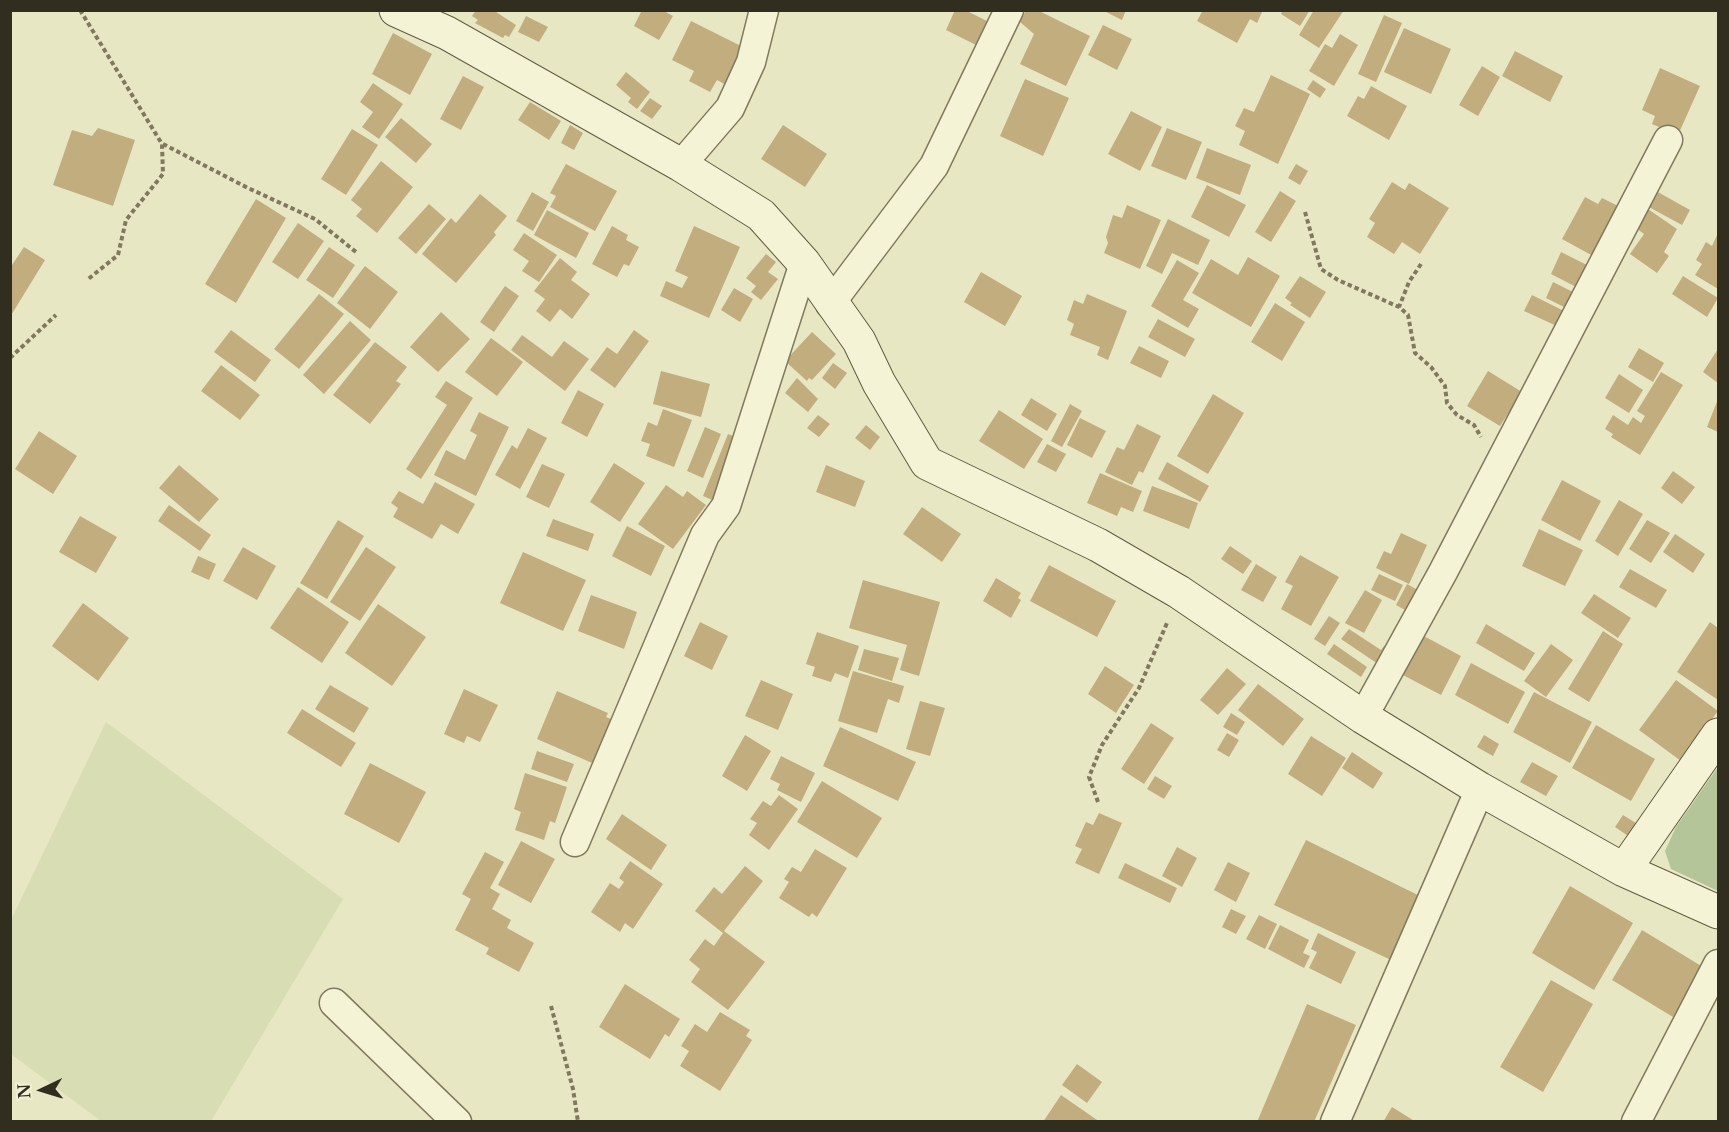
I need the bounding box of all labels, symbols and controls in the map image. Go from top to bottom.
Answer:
north arrow [12,1060,72,1120]
text: N [14,1083,35,1099]

